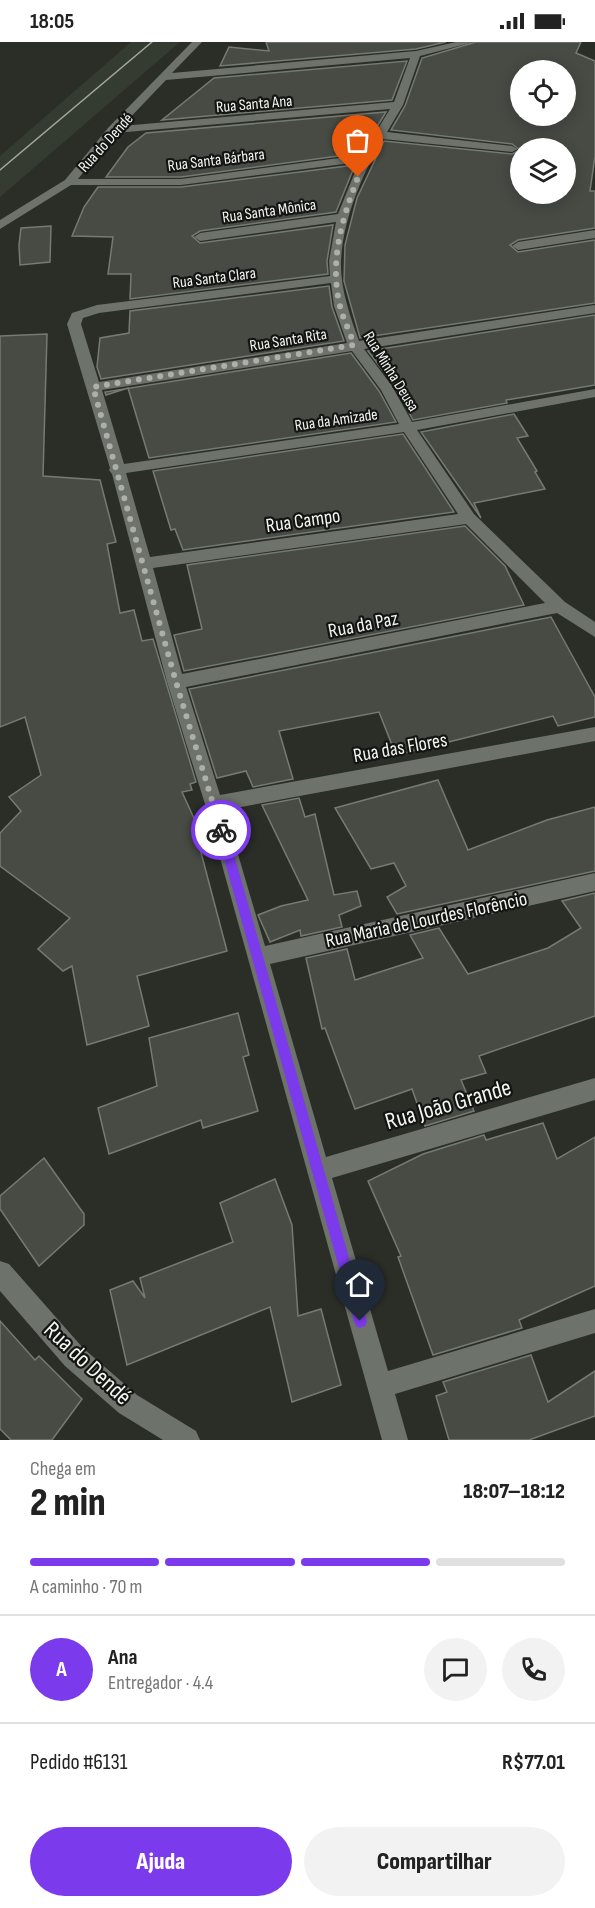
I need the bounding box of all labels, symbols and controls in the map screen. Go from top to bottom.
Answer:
text: 18:05 [30,8,74,35]
map controls [510,60,576,204]
button: locate [510,60,576,126]
street label: Rua Santa Ana [215,92,293,117]
street label: Rua do Dendé [75,110,138,176]
pin [332,115,383,177]
icon: bag [341,124,374,157]
button: layers [510,138,576,204]
street label: Rua Santa Bárbara [167,145,266,176]
street label: Rua Santa Mônica [221,195,317,227]
street label: Rua Santa Clara [172,264,257,293]
street label: Rua Santa Rita [248,325,328,356]
street label: Rua Minha Deusa [359,328,423,415]
street label: Rua da Amizade [294,405,379,436]
street label: Rua Campo [264,504,342,538]
street label: Rua da Paz [326,606,400,644]
street label: Rua das Flores [351,728,449,768]
courier [191,800,251,860]
icon: bike [205,814,238,847]
street label: Rua Maria de Lourdes Florêncio [323,887,529,953]
street label: Rua João Grande [382,1073,514,1136]
pin [334,1259,385,1321]
icon: home [343,1268,376,1301]
street label: Rua do Dendé [38,1315,138,1411]
text: Chega em [30,1457,96,1481]
text: 18:07–18:12 [463,1478,565,1505]
text: 2 min [30,1480,106,1527]
text: A caminho · 70 m [30,1575,142,1599]
button: chat [424,1638,487,1701]
button: phone [502,1638,565,1701]
text: Ana [108,1644,138,1671]
text: A [56,1656,67,1683]
text: Entregador · 4.4 [108,1671,213,1695]
text: Pedido #6131 [30,1749,127,1776]
text: R$77.01 [502,1749,565,1776]
button: Ajuda [30,1827,292,1896]
button: Compartilhar [304,1827,565,1896]

